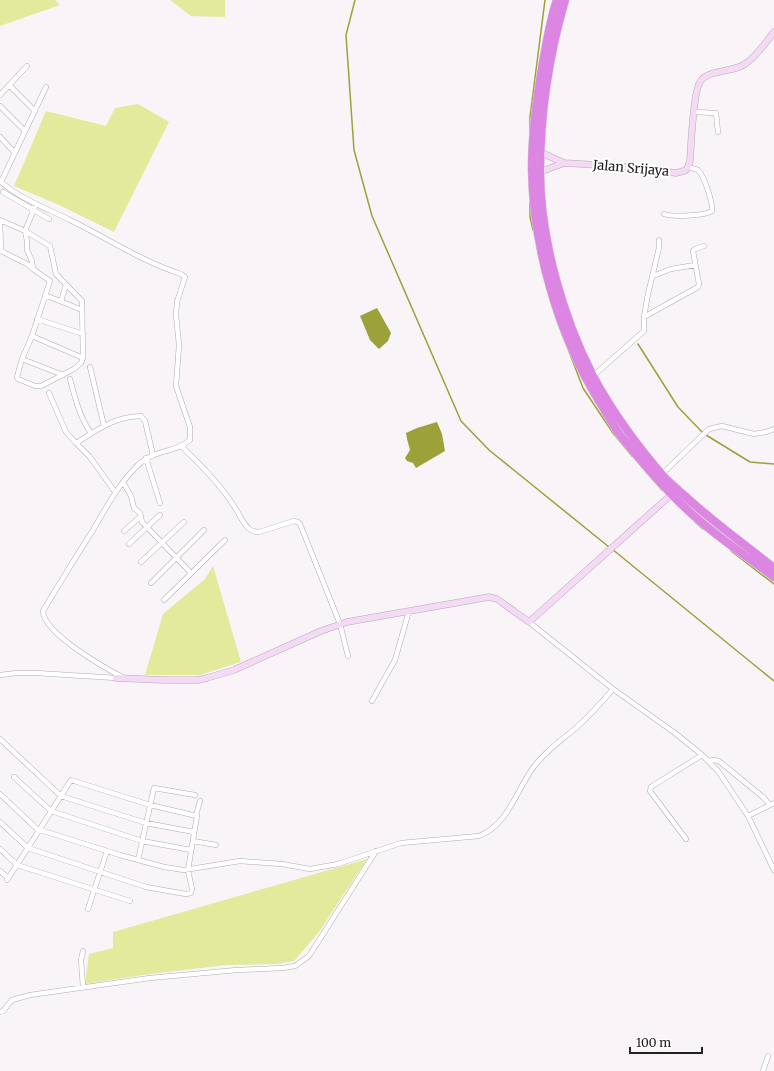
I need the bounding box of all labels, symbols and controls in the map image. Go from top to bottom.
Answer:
street label: Jalan Srijaya [591,156,670,180]
scale bar [630,1029,702,1055]
text: 100 m [636,1035,671,1050]

